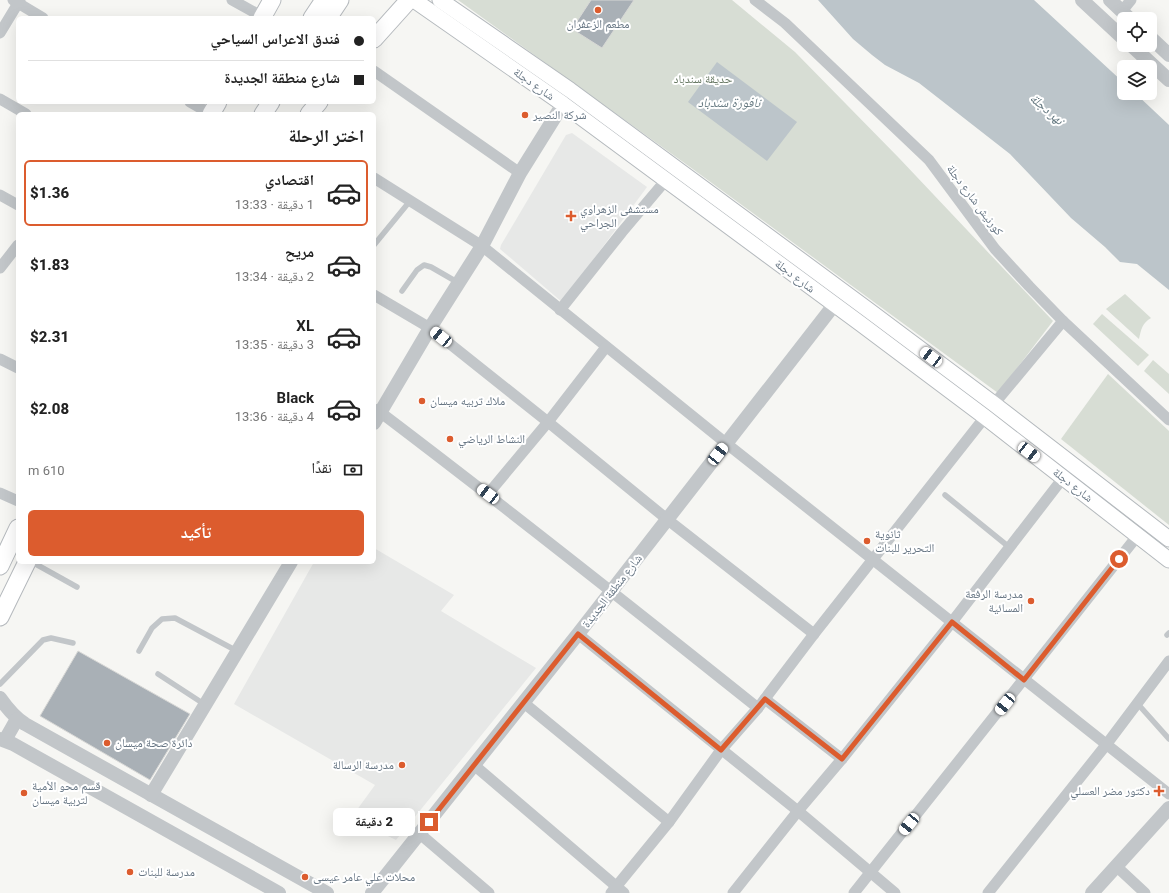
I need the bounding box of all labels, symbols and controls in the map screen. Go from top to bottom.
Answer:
marker: مطعم الزعفران [593,5,603,15]
map controls [1117,12,1157,100]
button: locate [1117,12,1157,52]
place label: مطعم الزعفران [567,17,630,32]
text: فندق الاعراس السياحي [211,30,340,48]
button: layers [1117,60,1157,100]
street label: شارع دجلة [510,65,557,104]
text: شارع منطقة الجديدة [224,69,340,87]
park label: حديقة سندباد [674,72,733,86]
water label: نهر دجلة [1027,90,1069,129]
water label: نافورة سندباد [698,95,763,110]
place label: شركة النصير [532,108,587,122]
marker: شركة النصير [520,110,530,120]
text: اختر الرحلة [289,125,364,146]
street label: كورنيش شارع دجلة [943,162,1006,239]
text: اقتصادي [265,171,314,189]
icon: car [326,175,362,211]
text: $1.36 [30,184,69,202]
text: 1 دقيقة · 13:33 [235,197,314,212]
place label: مستشفى الزهراوي الجراحي [580,202,659,233]
marker: مستشفى الزهراوي الجراحي [565,210,577,222]
text: مريح [285,243,314,261]
icon: car [326,247,362,283]
text: $1.83 [30,256,69,274]
street label: شارع دجلة [772,256,818,297]
text: 2 دقيقة · 13:34 [235,269,314,284]
text: XL [296,317,314,335]
icon: car [326,319,362,355]
car [428,325,454,349]
text: $2.31 [30,328,69,346]
text: 3 دقيقة · 13:35 [235,337,314,352]
car [918,345,944,369]
text: Black [277,389,314,407]
icon: car [326,391,362,427]
place label: ملاك تربيه ميسان [430,394,505,408]
marker: ملاك تربيه ميسان [417,396,427,406]
text: $2.08 [30,400,69,418]
text: 4 دقيقة · 13:36 [235,409,314,424]
place label: النشاط الرياضي [458,432,525,449]
marker: النشاط الرياضي [445,434,455,444]
car [1016,440,1042,464]
car [706,441,730,467]
text: نقدًا [311,459,332,477]
icon: cash [342,459,364,481]
text: 610 m [28,463,65,478]
street label: شارع دجلة [1050,465,1096,506]
car [475,482,501,506]
button: تأكيد [28,510,364,556]
place label: ثانوية التحرير للبنات [875,527,934,555]
marker: ثانوية التحرير للبنات [862,536,872,546]
route start [1110,550,1128,568]
street label: شارع منطقة الجديدة [579,551,646,631]
place label: مدرسة الرفعة المسائية [965,587,1023,615]
marker: مدرسة الرفعة المسائية [1026,596,1036,606]
car [993,691,1017,717]
place label: دائرة صحة ميسان [115,736,193,750]
marker: دائرة صحة ميسان [102,738,112,748]
place label: مدرسة الرسالة [333,758,394,772]
marker: مدرسة الرسالة [397,760,407,770]
place label: قسم محو الأمية لتربية ميسان [32,779,101,807]
place label: دكتور مضر العسلي [1070,784,1150,801]
marker: دكتور مضر العسلي [1153,785,1165,797]
marker: قسم محو الأمية لتربية ميسان [19,788,29,798]
callout: 2 دقيقة [333,808,415,836]
car [897,811,921,837]
route end [420,813,438,831]
text: 2 دقيقة [355,814,393,829]
place label: مدرسة للبنات [138,865,195,879]
marker: مدرسة للبنات [125,867,135,877]
place label: محلات علي عامر عيسى [313,870,415,887]
marker: محلات علي عامر عيسى [300,872,310,882]

